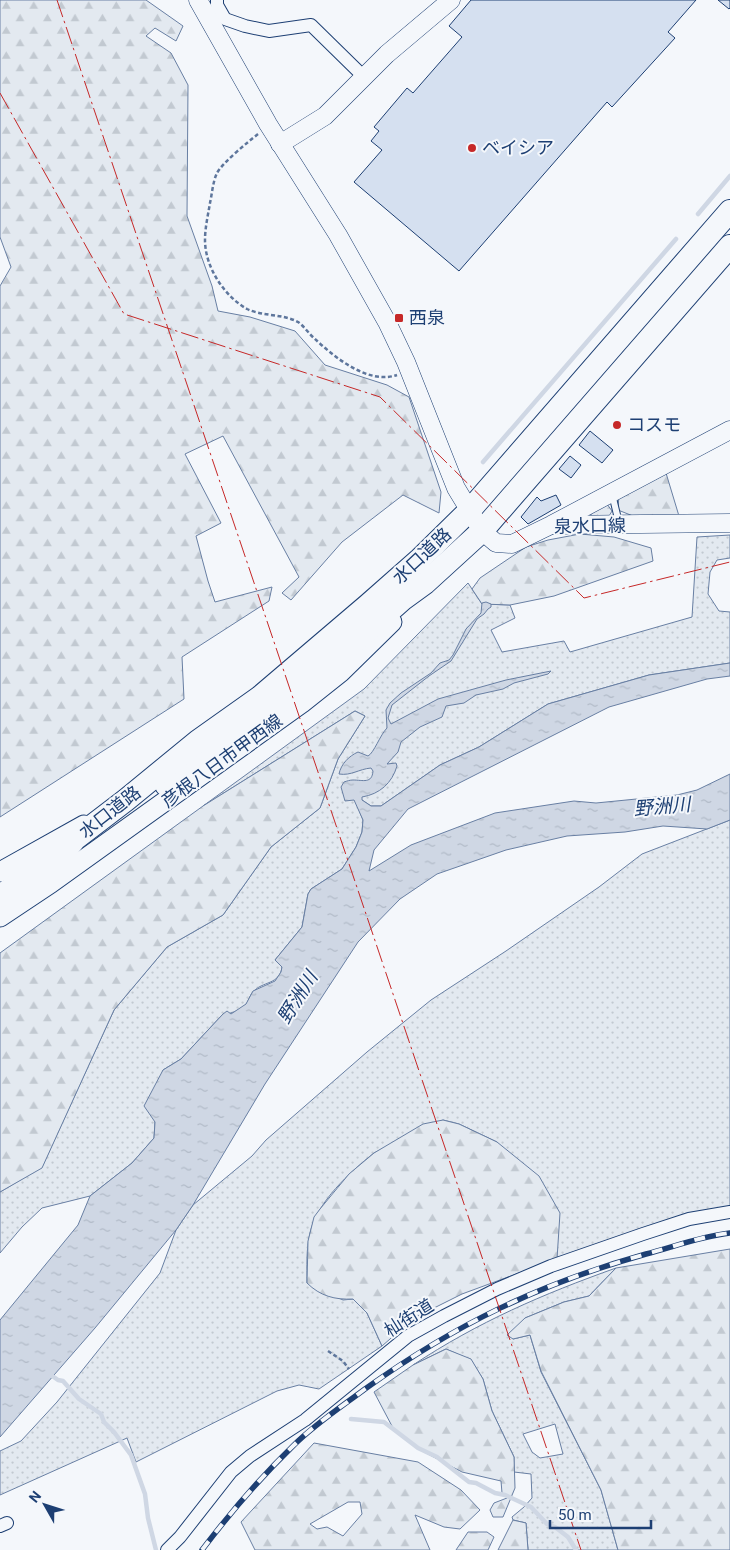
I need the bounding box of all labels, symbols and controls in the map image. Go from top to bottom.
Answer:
place label: ベイシア [482,137,554,158]
marker: ベイシア [466,142,478,154]
place label: 西泉 [409,307,445,328]
marker: 西泉 [393,312,405,324]
place label: コスモ [627,414,681,435]
marker: コスモ [611,419,623,431]
street label: 泉水口線 [554,514,626,537]
street label: 水口道路 [388,523,455,588]
street label: 彦根八日市甲西線 [157,710,286,811]
street label: 水口道路 [75,781,145,842]
water label: 野洲川 [633,792,693,820]
water label: 野洲川 [273,965,323,1028]
street label: 杣街道 [380,1294,437,1341]
north arrow [20,1480,70,1530]
text: N [26,1488,44,1506]
scale bar [550,1498,651,1530]
text: 50 m [558,1506,592,1524]

